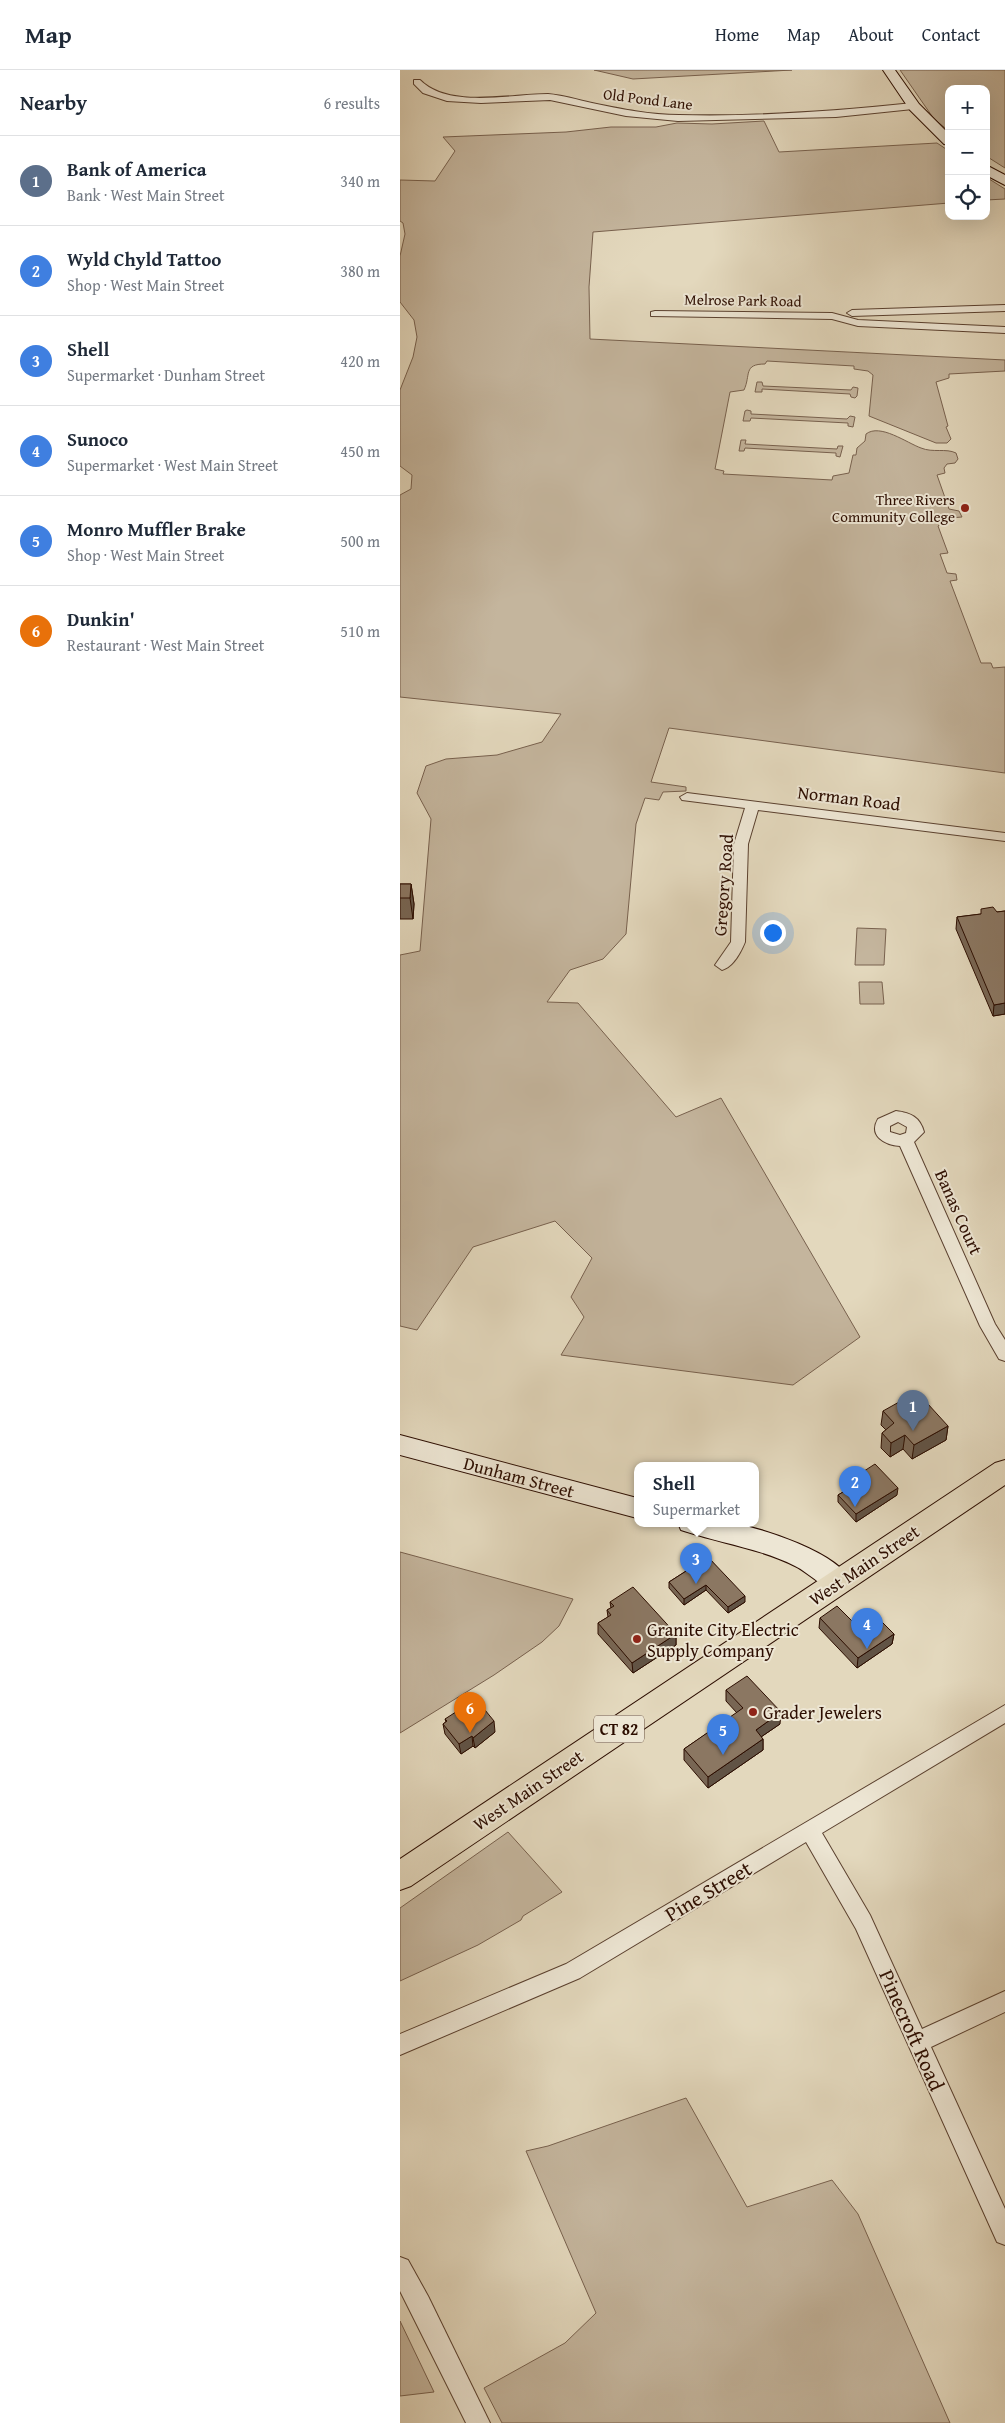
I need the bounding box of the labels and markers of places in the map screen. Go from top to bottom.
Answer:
place label: Three Rivers Community College [832,489,955,527]
marker: Three Rivers Community College [959,502,971,514]
pin: 1 [897,1390,929,1431]
pin: 2 [839,1466,871,1507]
pin: 3 [680,1543,712,1584]
pin: 4 [851,1608,883,1649]
place label: Granite City Electric Supply Company [647,1616,799,1664]
marker: Granite City Electric Supply Company [631,1633,643,1645]
pin: 6 [454,1692,486,1733]
place label: Grader Jewelers [763,1699,882,1726]
marker: Grader Jewelers [747,1706,759,1718]
pin: 5 [707,1714,739,1755]

